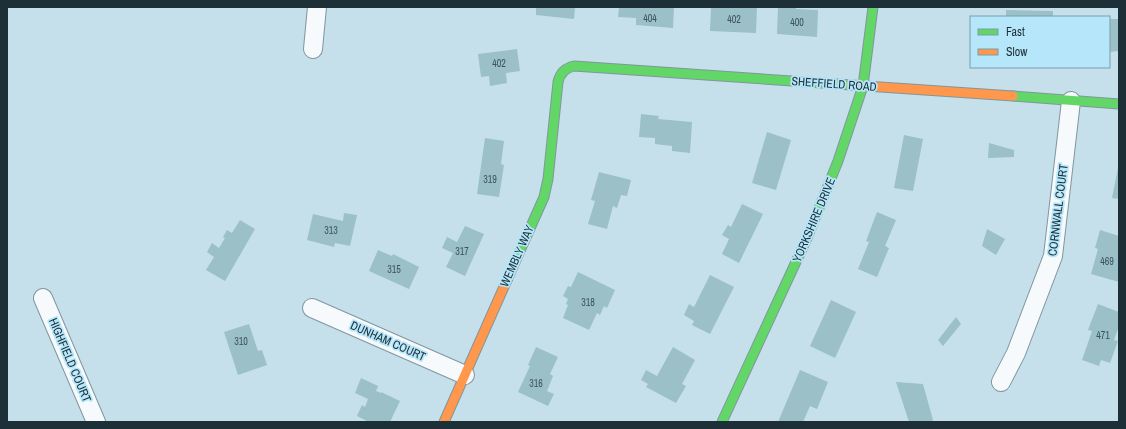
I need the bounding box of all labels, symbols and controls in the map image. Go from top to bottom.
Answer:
house number: 404 [643,12,657,25]
house number: 402 [727,13,741,26]
house number: 400 [790,16,804,29]
legend [970,16,1110,68]
text: Fast [1006,24,1025,40]
text: Slow [1006,44,1028,60]
house number: 402 [492,57,506,70]
street label: SHEFFIELD ROAD [791,73,877,95]
street label: CORNWALL COURT [1044,163,1072,257]
house number: 319 [483,173,497,186]
street label: YORKSHIRE DRIVE [789,175,839,265]
street label: WEMBLY WAY [496,222,538,289]
house number: 313 [324,224,338,237]
house number: 317 [455,245,469,258]
house number: 469 [1100,255,1114,268]
house number: 315 [387,263,401,276]
house number: 318 [581,296,595,309]
street label: HIGHFIELD COURT [45,315,95,405]
street label: DUNHAM COURT [348,317,428,365]
house number: 471 [1096,329,1110,342]
house number: 310 [234,335,248,348]
house number: 316 [529,377,543,390]

